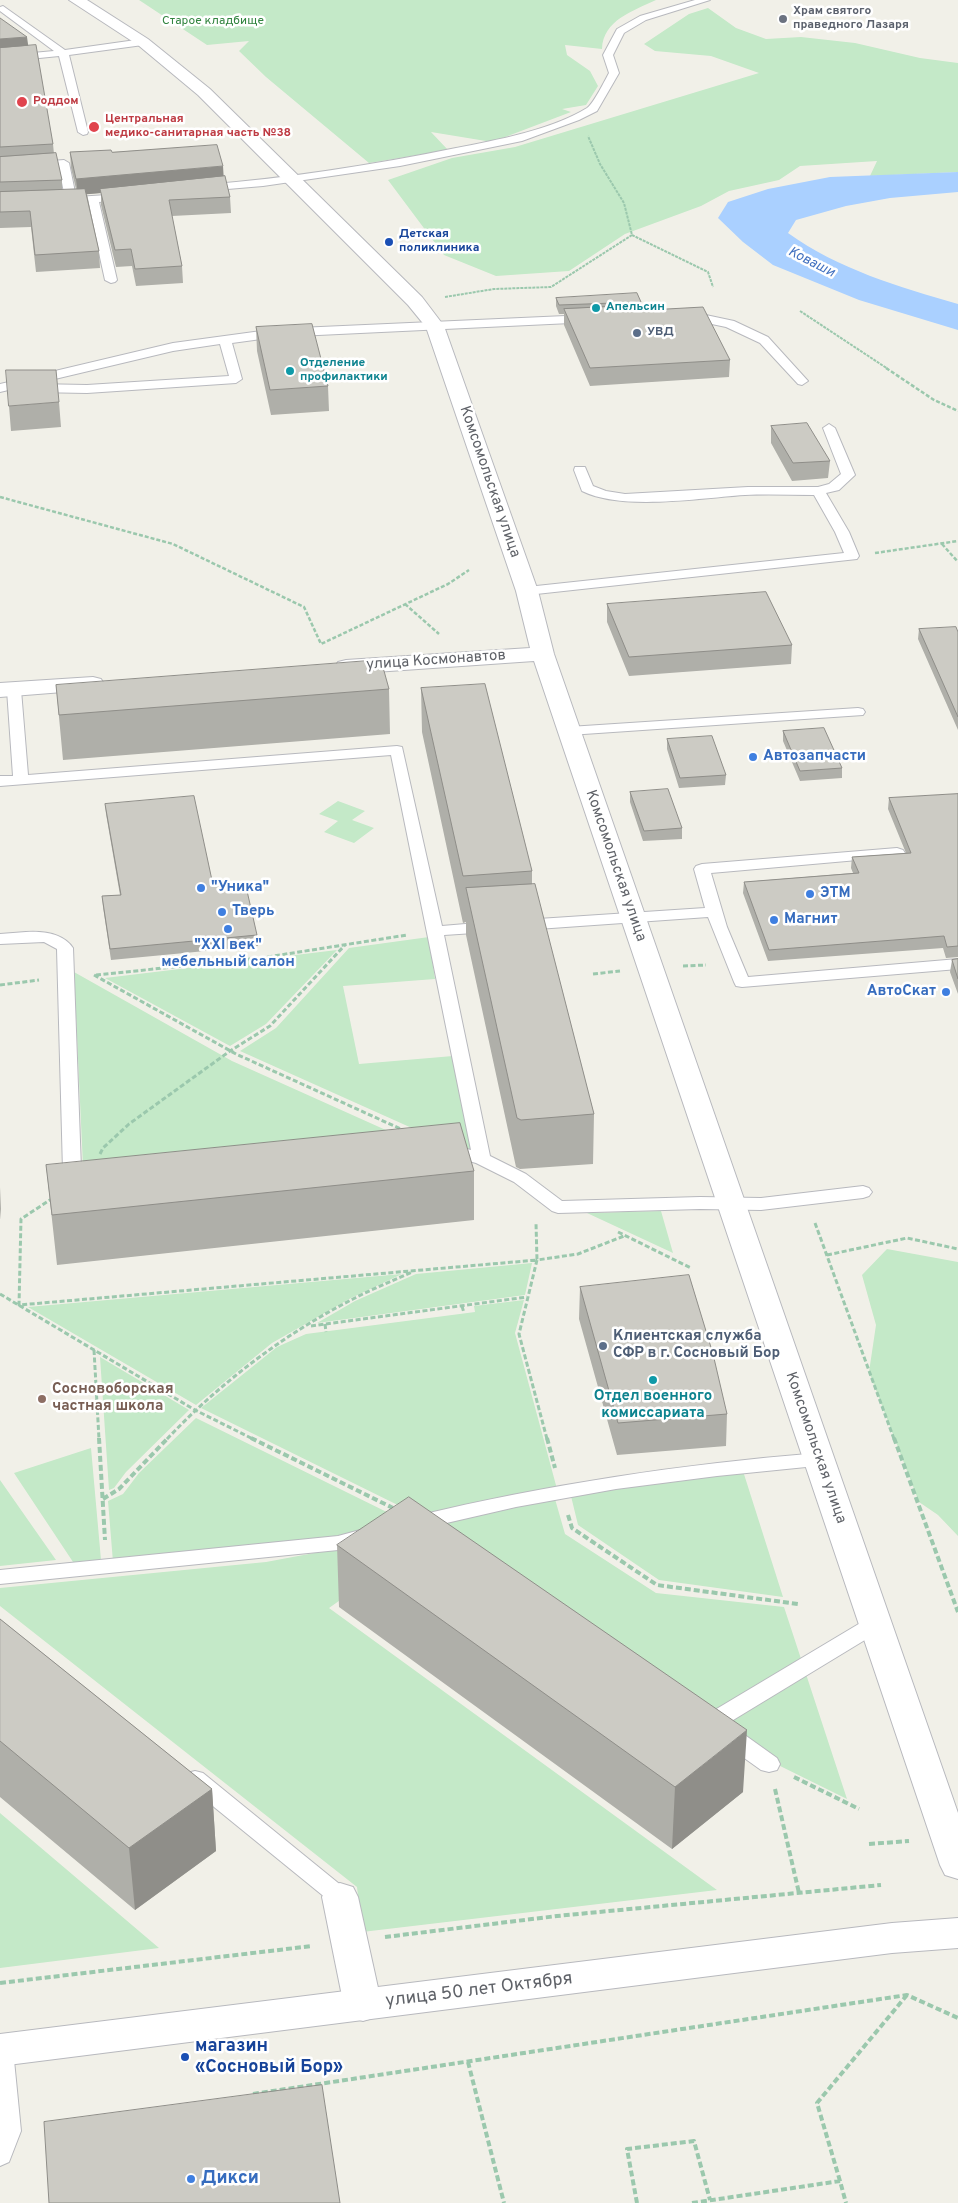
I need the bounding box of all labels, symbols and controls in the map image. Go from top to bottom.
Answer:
place label: Храм святого праведного Лазаря [793,5,909,33]
marker: Храм святого праведного Лазаря [777,13,789,25]
park label: Старое кладбище [162,15,264,29]
marker: Роддом [15,95,29,109]
place label: Роддом [33,95,79,109]
place label: Центральная медико-санитарная часть №38 [105,113,291,141]
marker: Центральная медико-санитарная часть №38 [87,120,101,134]
place label: Детская поликлиника [399,228,479,256]
marker: Детская поликлиника [383,236,395,248]
water label: Коваши [785,244,837,282]
place label: Апельсин [606,301,665,315]
marker: Апельсин [590,302,602,314]
place label: УВД [647,326,674,340]
marker: УВД [631,327,643,339]
place label: Отделение профилактики [300,357,388,385]
marker: Отделение профилактики [284,365,296,377]
street label: Комсомольская улица [455,404,523,560]
street label: улица Космонавтов [366,647,506,675]
place label: Автозапчасти [763,748,866,766]
marker: Автозапчасти [747,751,759,763]
street label: Комсомольская улица [581,788,649,944]
place label: "Уника" [211,879,269,897]
marker: "Уника" [195,882,207,894]
place label: ЭТМ [820,885,851,903]
marker: ЭТМ [804,888,816,900]
place label: Тверь [232,903,275,921]
marker: Тверь [216,906,228,918]
place label: Магнит [784,911,837,929]
marker: Магнит [768,914,780,926]
marker: "XXI век" мебельный салон [222,923,234,935]
place label: "XXI век" мебельный салон [161,937,295,972]
place label: АвтоСкат [867,983,936,1001]
marker: АвтоСкат [940,986,952,998]
place label: Клиентская служба СФР в г. Сосновый Бор [613,1328,780,1363]
marker: Клиентская служба СФР в г. Сосновый Бор [597,1340,609,1352]
street label: Комсомольская улица [781,1370,849,1526]
marker: Отдел военного комиссариата [647,1374,659,1386]
place label: Сосновоборская частная школа [52,1381,174,1416]
place label: Отдел военного комиссариата [594,1388,712,1423]
marker: Сосновоборская частная школа [36,1393,48,1405]
street label: улица 50 лет Октября [384,1969,574,2013]
place label: магазин «Сосновый Бор» [195,2036,343,2078]
marker: магазин «Сосновый Бор» [179,2051,191,2063]
place label: Дикси [201,2168,259,2190]
marker: Дикси [185,2173,197,2185]

